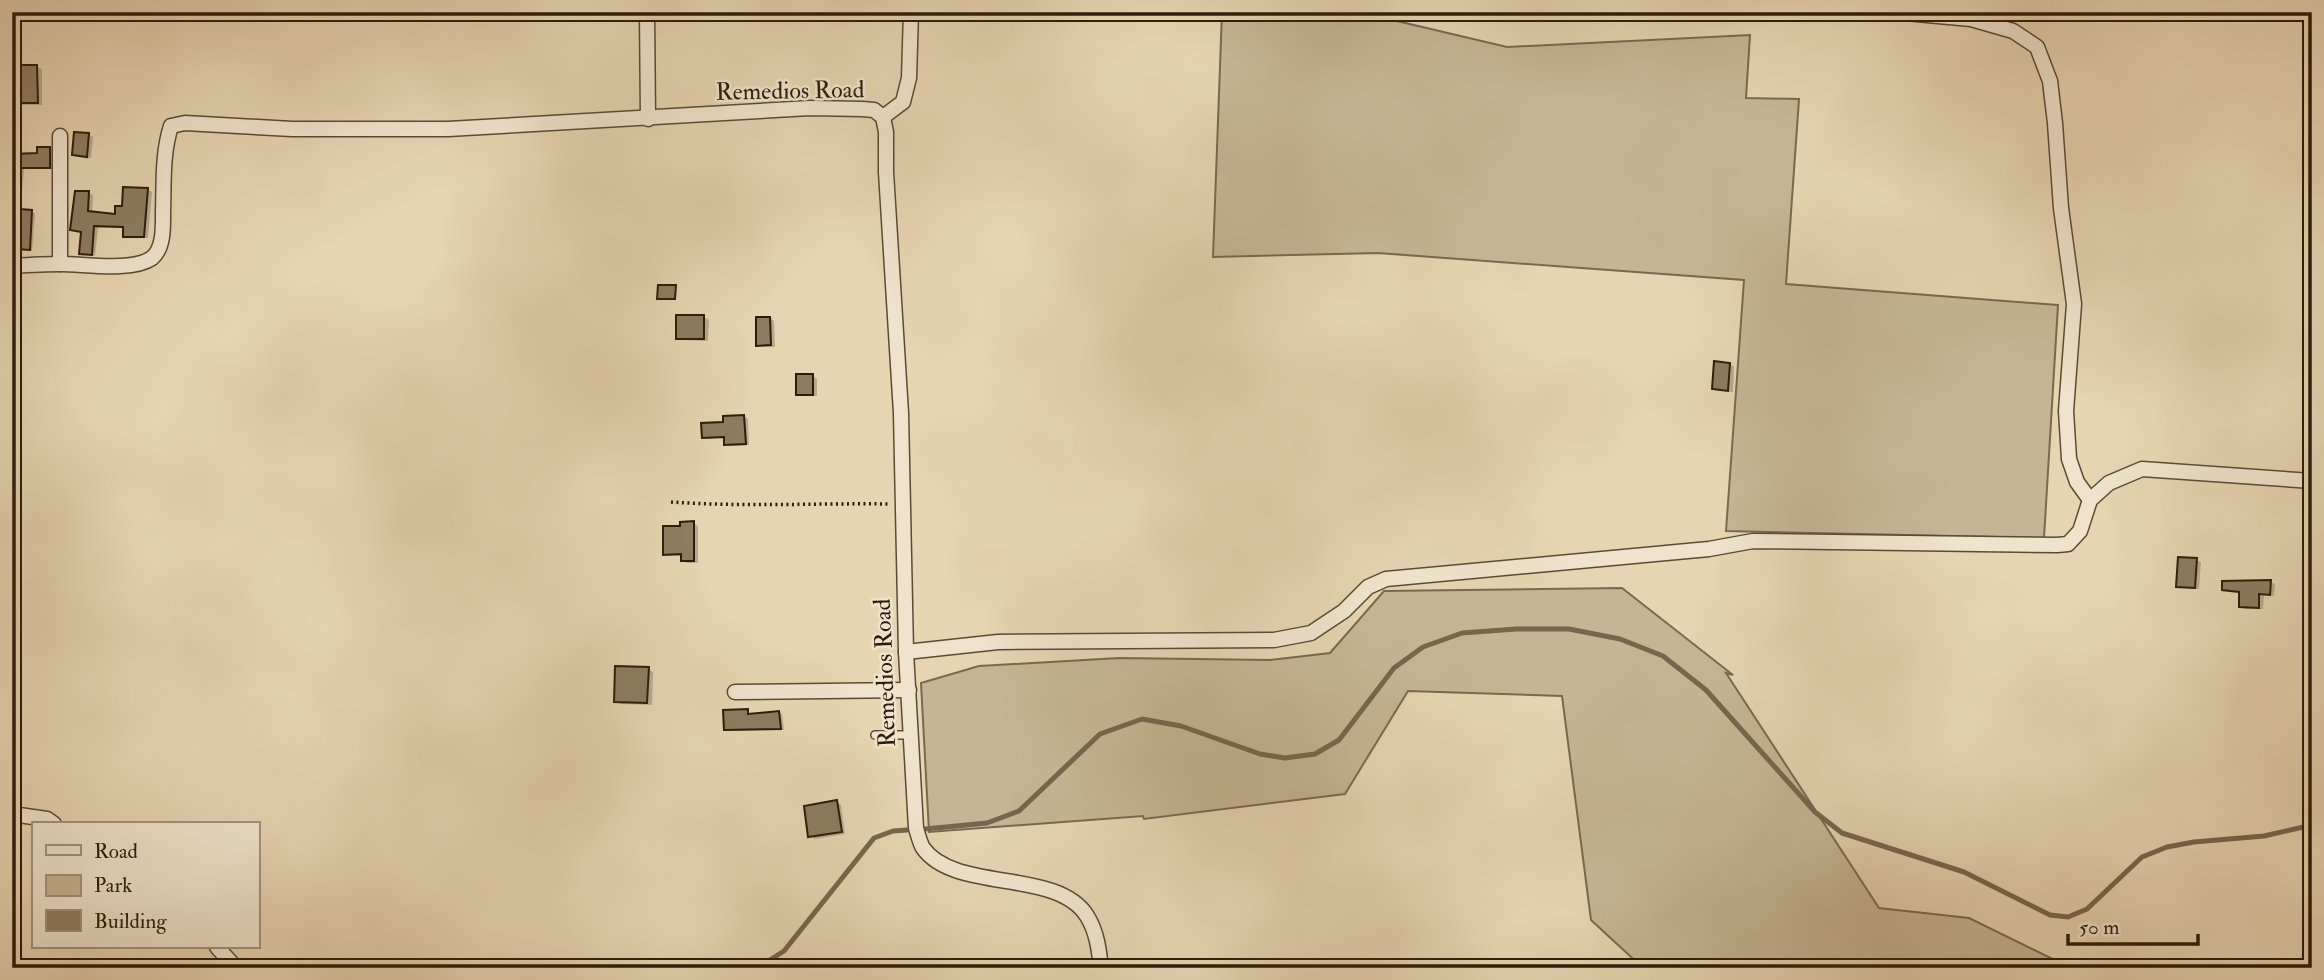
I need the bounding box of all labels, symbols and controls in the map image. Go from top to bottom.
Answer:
street label: Remedios Road [715,74,865,108]
street label: Remedios Road [867,598,903,748]
legend [32,822,259,948]
text: Road [94,838,139,865]
text: Park [94,872,132,899]
scale bar [2068,903,2198,947]
text: Building [94,908,167,935]
text: 50 m [2079,914,2120,941]

